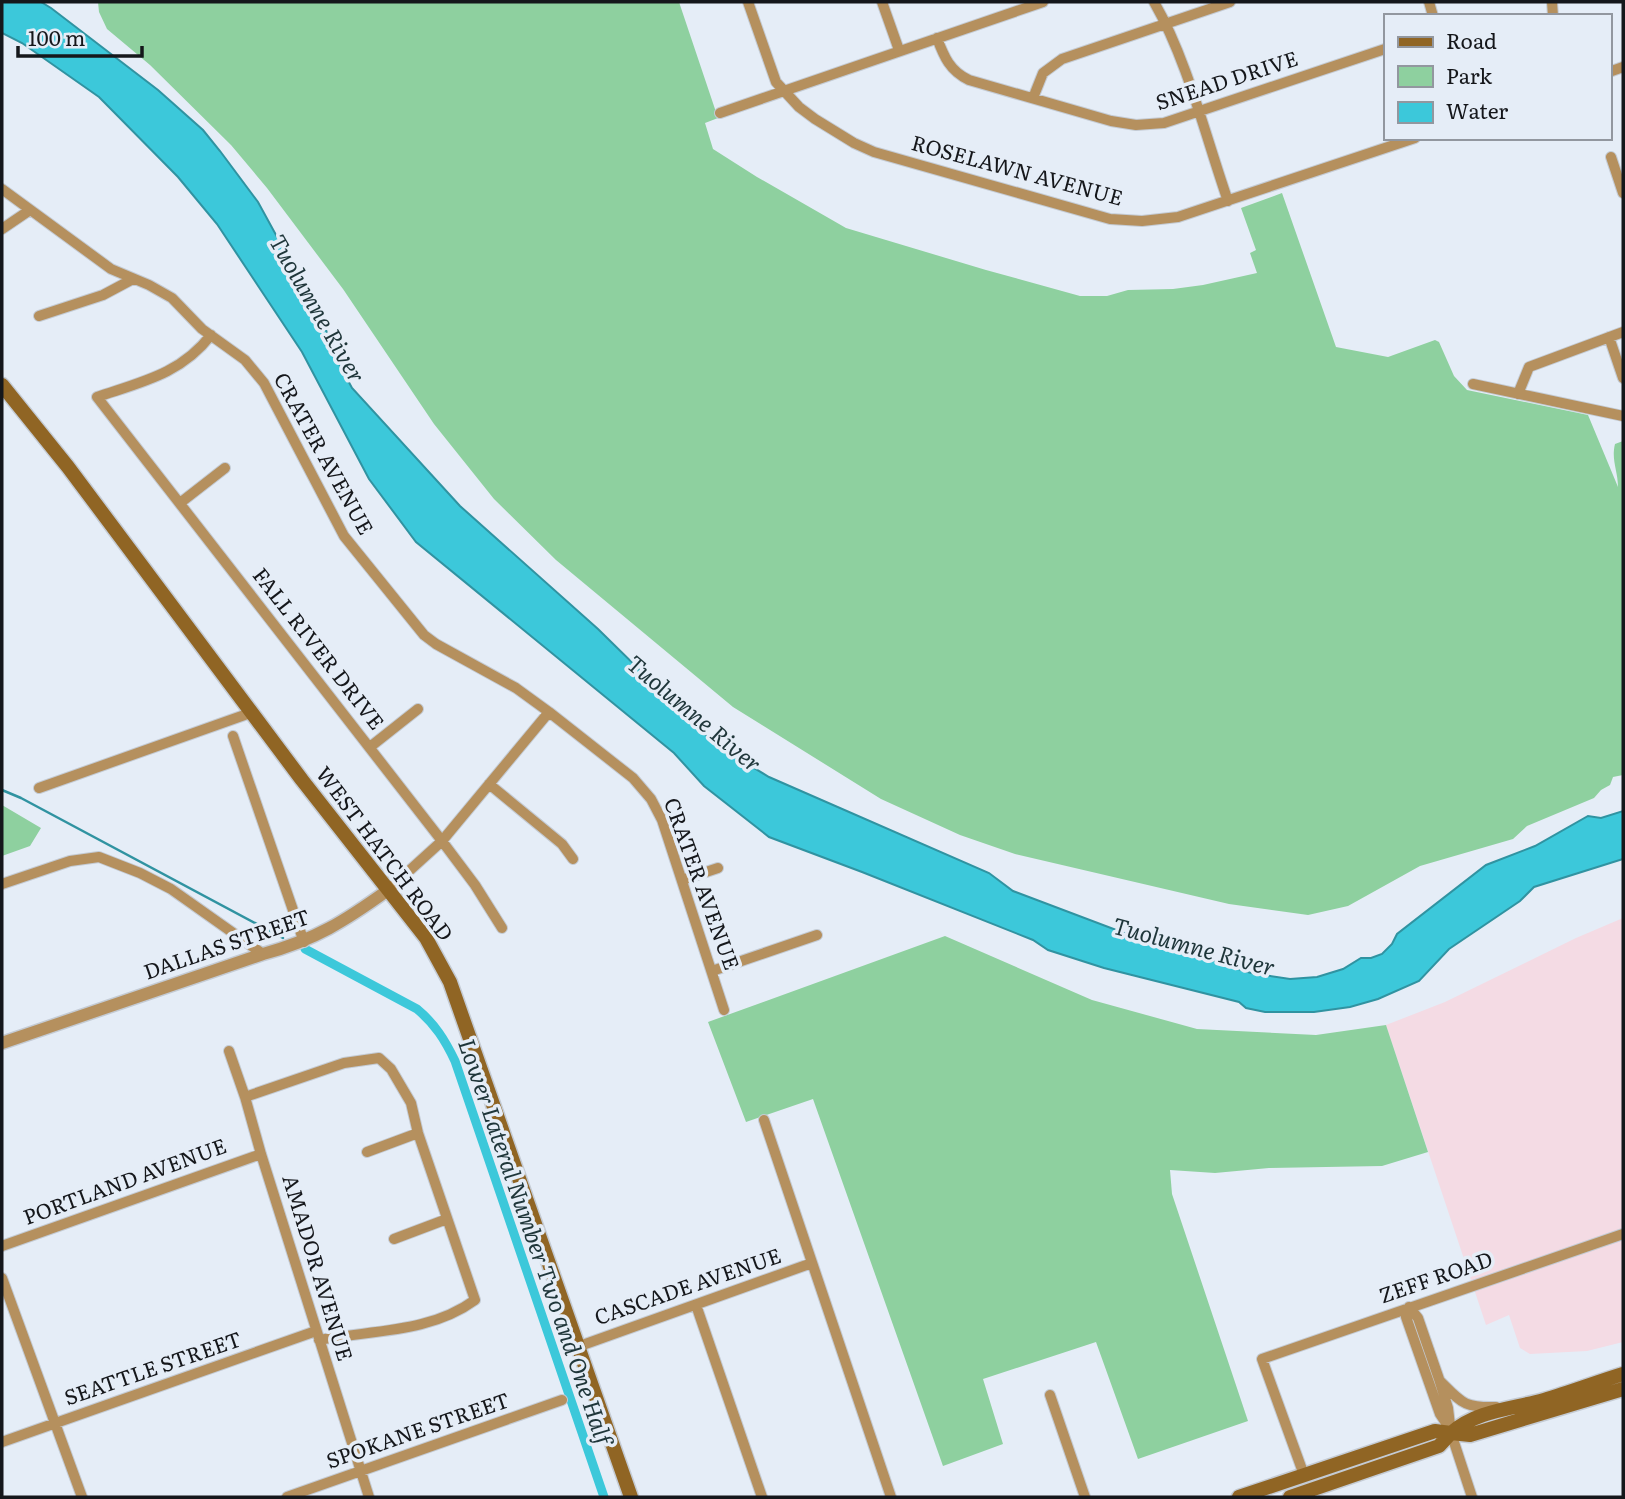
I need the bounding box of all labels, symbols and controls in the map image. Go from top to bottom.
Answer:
scale bar [18,14,142,58]
legend [1384,14,1611,140]
text: 100 m [28,21,85,52]
text: Road [1446,24,1497,55]
street label: SNEAD DRIVE [1151,41,1301,116]
text: Park [1446,59,1492,90]
text: Water [1446,94,1508,125]
street label: ROSELAWN AVENUE [908,125,1127,212]
water label: Tuolumne River [262,227,375,389]
street label: CRATER AVENUE [268,366,383,540]
street label: FALL RIVER DRIVE [247,560,393,735]
water label: Tuolumne River [621,646,770,779]
street label: WEST HATCH ROAD [310,759,462,946]
street label: CRATER AVENUE [658,793,749,974]
street label: DALLAS STREET [139,900,313,986]
water label: Tuolumne River [1110,907,1279,983]
water label: Lower Lateral Number Two and One Half [451,1034,623,1451]
street label: PORTLAND AVENUE [18,1128,230,1231]
street label: AMADOR AVENUE [276,1170,362,1364]
street label: CASCADE AVENUE [590,1238,785,1331]
street label: ZEFF ROAD [1374,1242,1496,1310]
street label: SEATTLE STREET [59,1322,245,1412]
street label: SPOKANE STREET [321,1383,513,1475]

